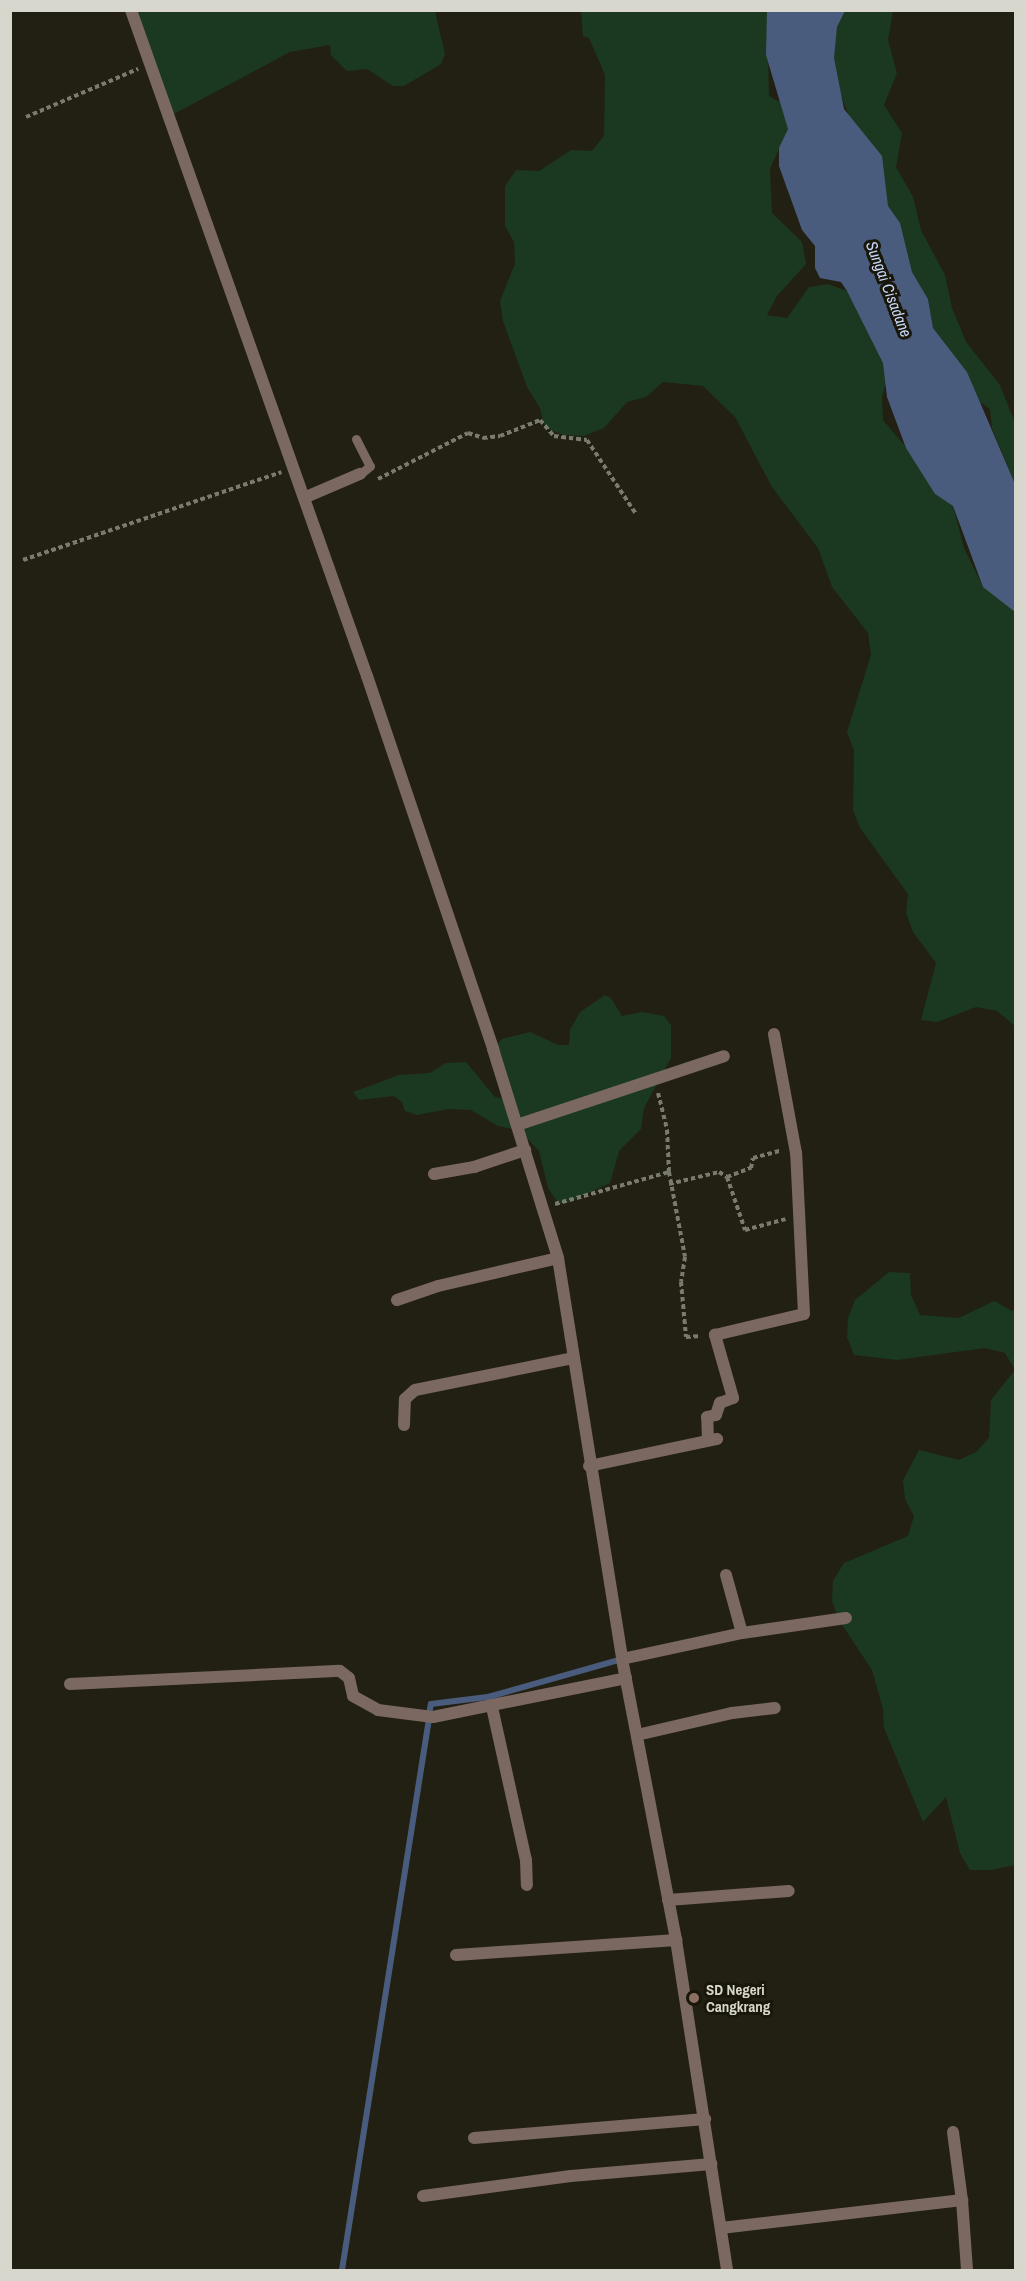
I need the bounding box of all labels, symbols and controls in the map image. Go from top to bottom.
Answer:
water label: Sungai Cisadane [862,238,916,340]
place label: SD Negeri Cangkrang [706,1980,770,2015]
marker: SD Negeri Cangkrang [687,1991,701,2005]

